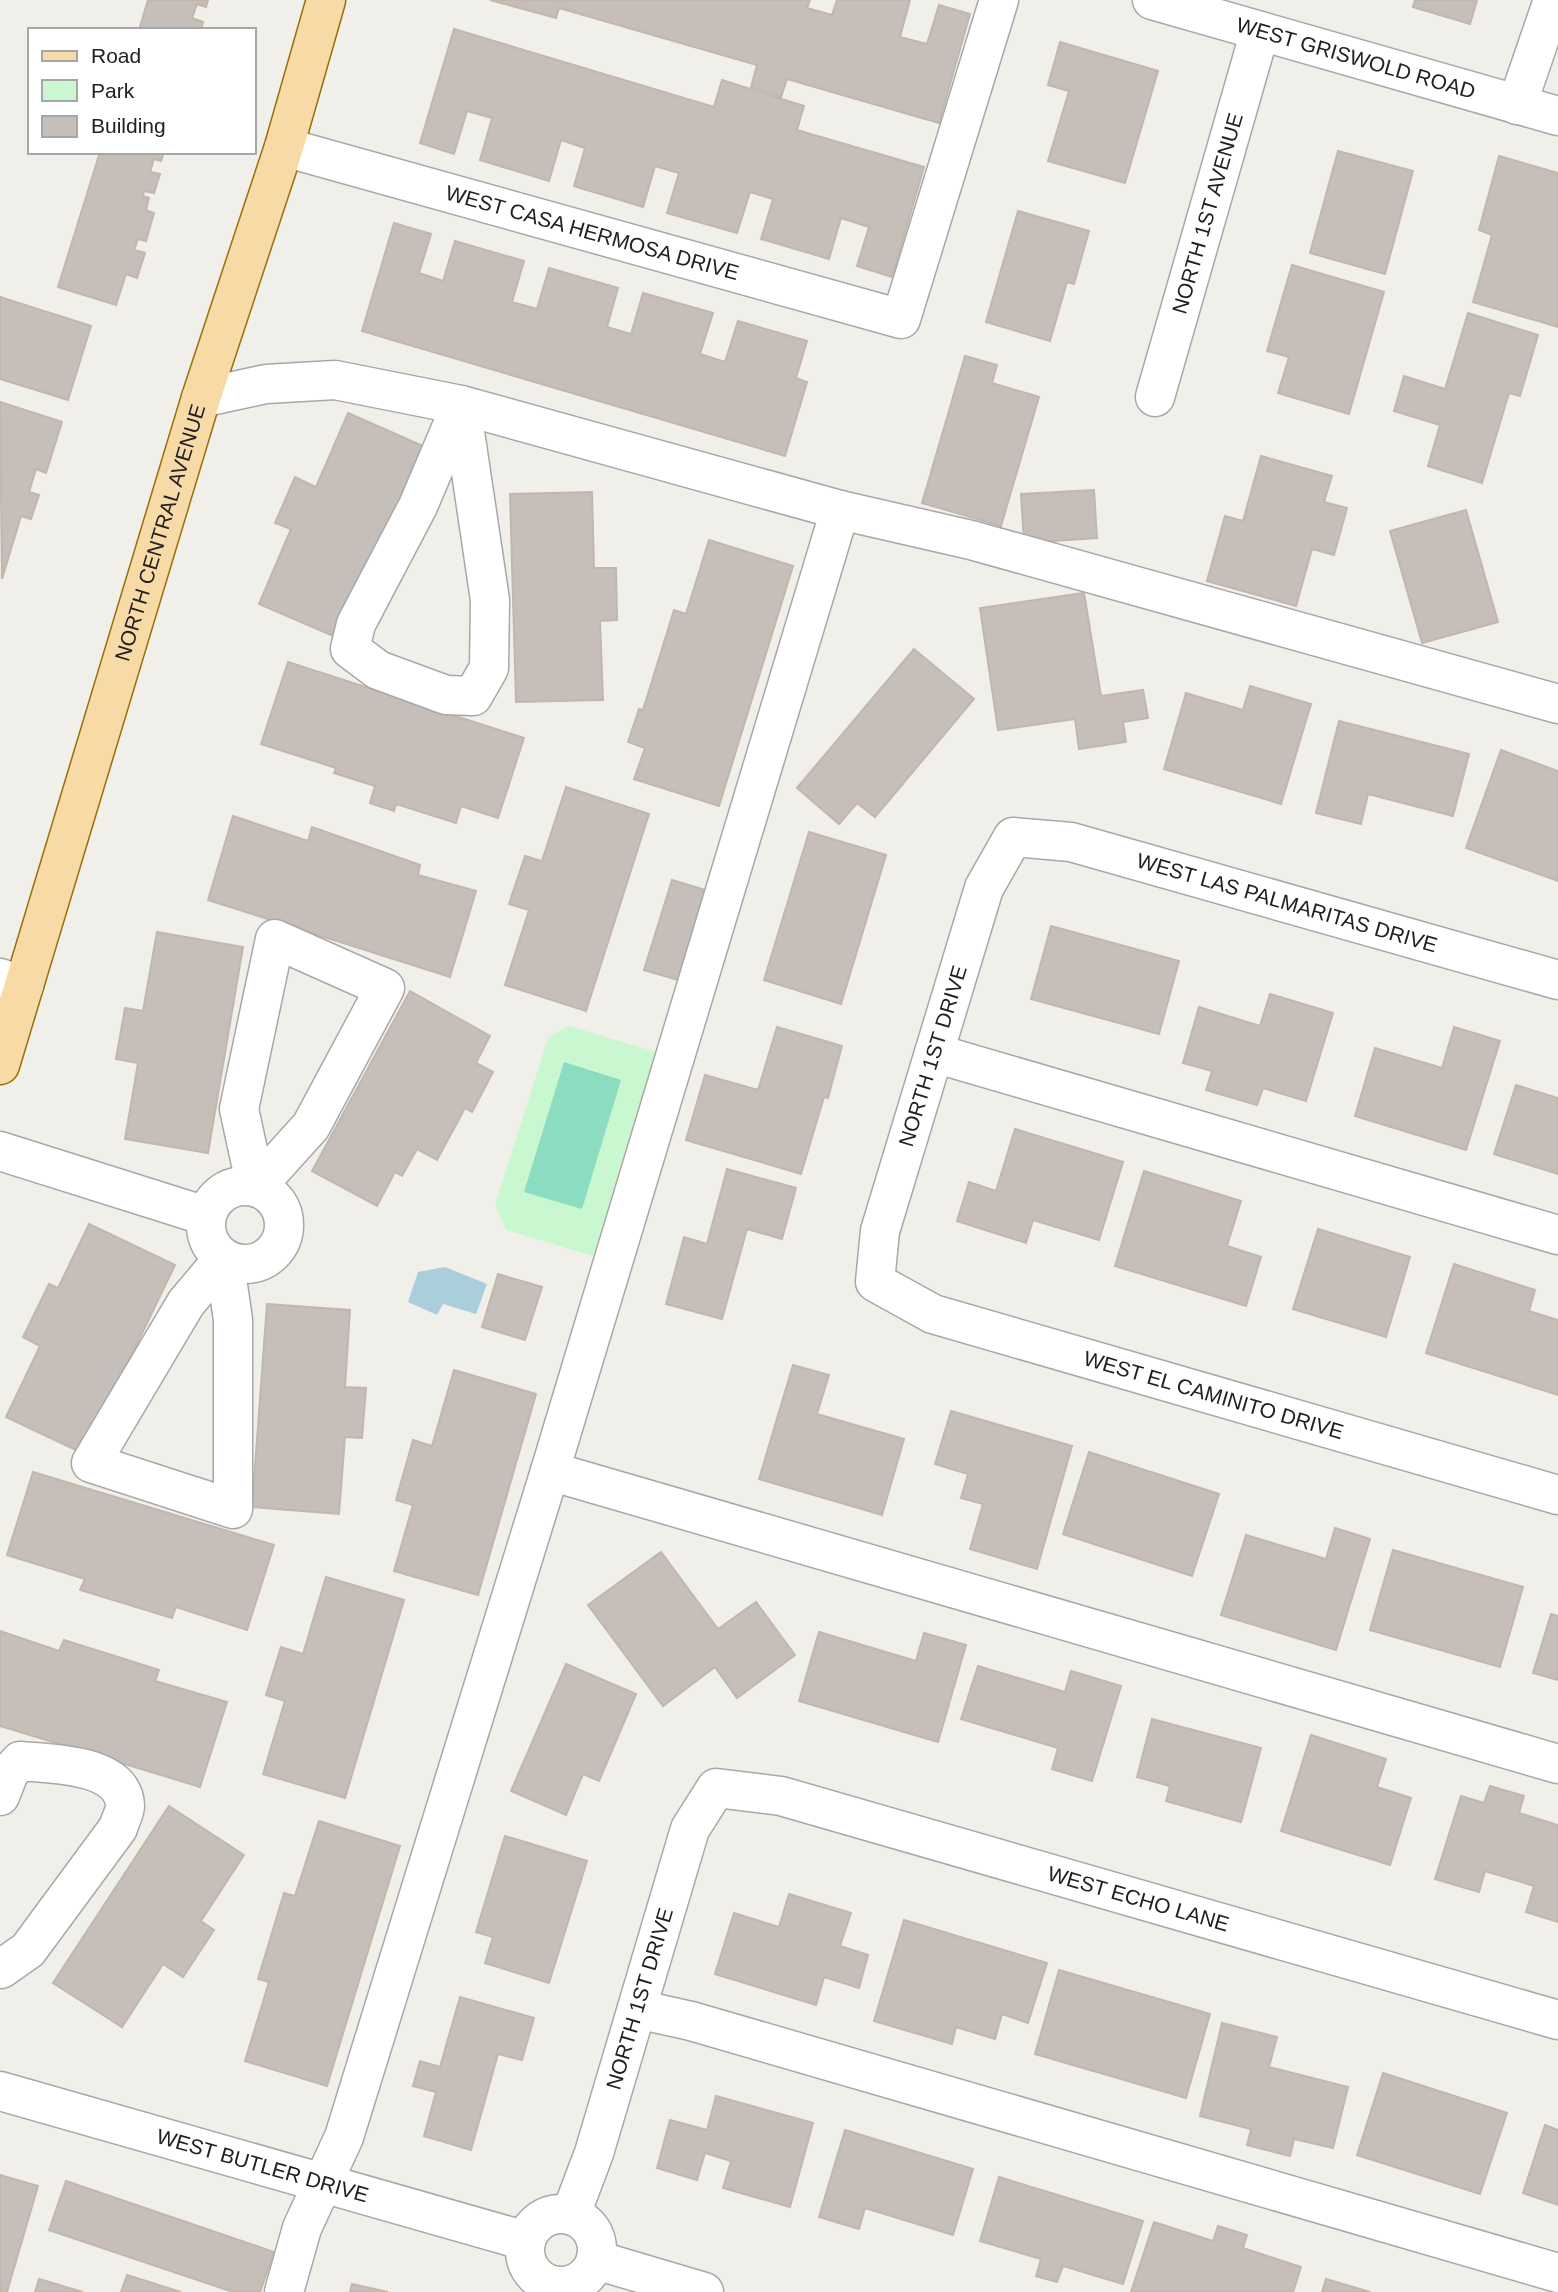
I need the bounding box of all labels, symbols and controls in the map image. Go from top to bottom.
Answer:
street label: WEST GRISWOLD ROAD [1234,13,1478,103]
legend [28,28,256,154]
text: Road [91,44,141,67]
text: Park [91,79,135,102]
street label: NORTH 1ST AVENUE [1167,110,1247,316]
text: Building [91,114,166,137]
street label: WEST CASA HERMOSA DRIVE [443,181,742,284]
street label: NORTH CENTRAL AVENUE [110,401,209,664]
street label: WEST LAS PALMARITAS DRIVE [1134,849,1440,957]
street label: NORTH 1ST DRIVE [894,962,971,1149]
street label: WEST EL CAMINITO DRIVE [1081,1346,1346,1443]
street label: WEST ECHO LANE [1045,1861,1232,1936]
street label: NORTH 1ST DRIVE [601,1905,677,2092]
street label: WEST BUTLER DRIVE [154,2124,371,2206]

